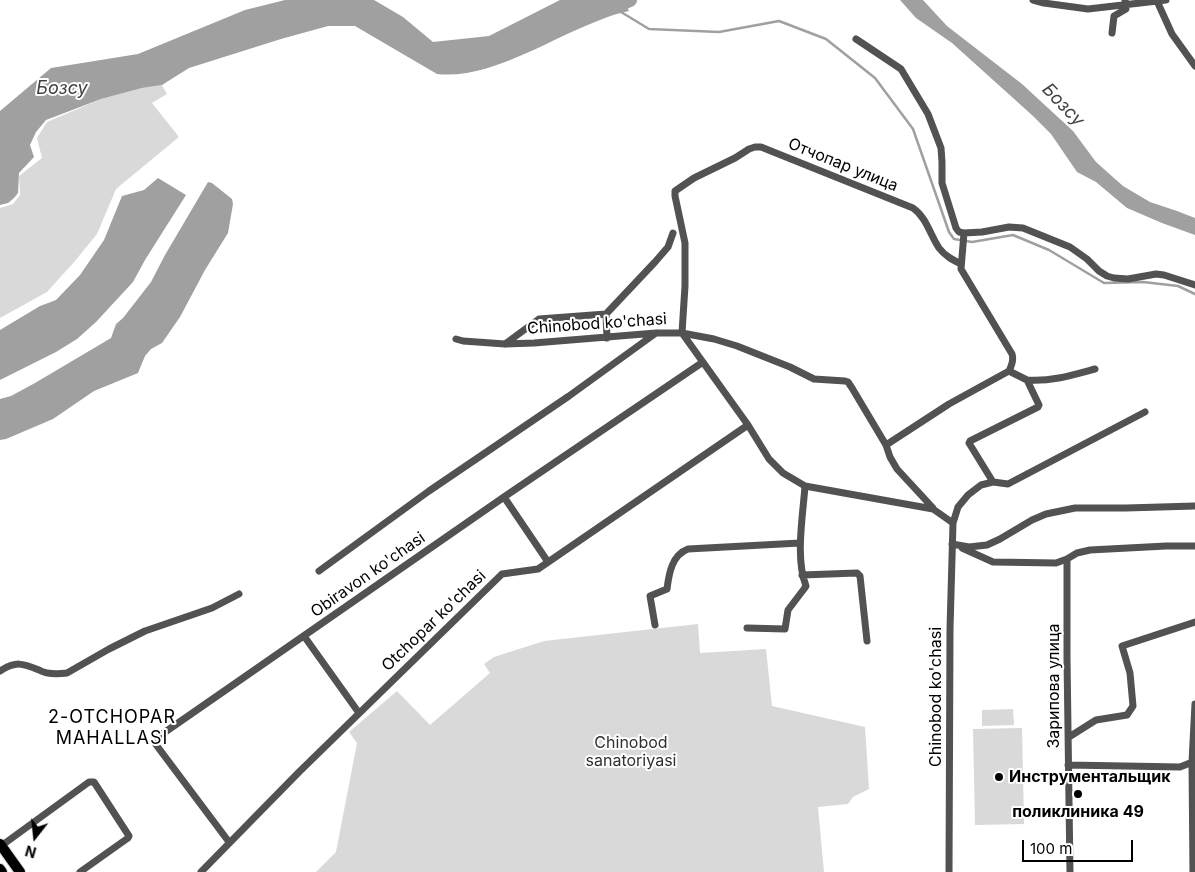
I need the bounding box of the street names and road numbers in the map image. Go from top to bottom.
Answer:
street label: Отчопар улица [785,134,901,196]
street label: Chinobod ko'chasi [526,310,668,338]
street label: Obiravon ko'chasi [307,528,429,622]
street label: Otchopar ko'chasi [378,566,490,676]
street label: Зарипова улица [1044,623,1064,749]
street label: Chinobod ko'chasi [926,627,946,767]

